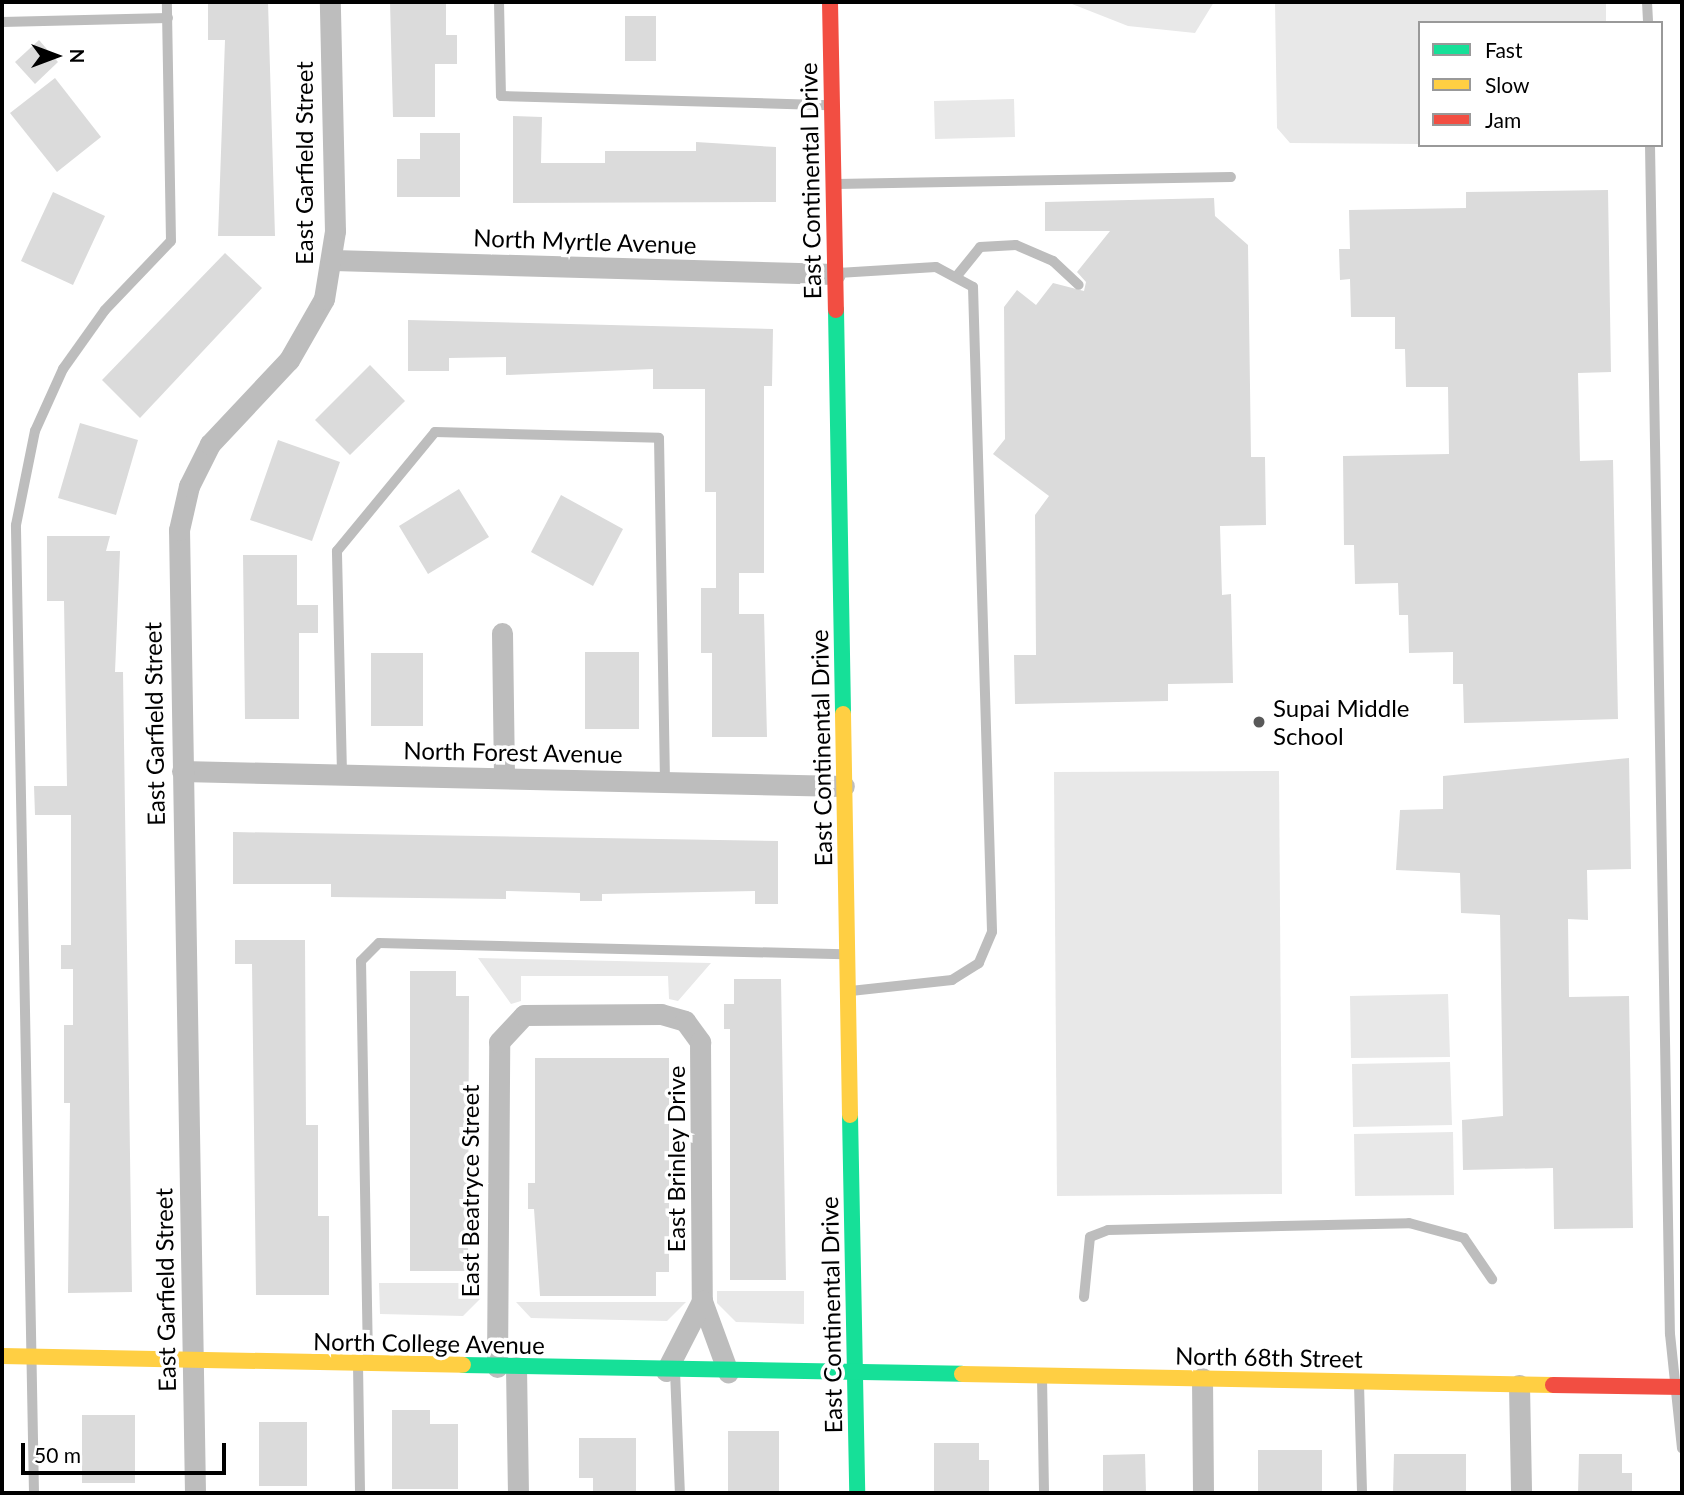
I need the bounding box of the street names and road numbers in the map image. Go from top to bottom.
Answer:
street label: East Garfield Street [290,61,318,265]
street label: East Continental Drive [794,62,826,300]
street label: North Myrtle Avenue [473,223,697,259]
street label: East Garfield Street [138,622,170,826]
street label: East Continental Drive [805,629,837,867]
street label: North Forest Avenue [403,736,623,768]
street label: East Brinley Drive [662,1065,690,1253]
street label: East Beatryce Street [456,1084,484,1298]
street label: East Garfield Street [149,1188,181,1392]
street label: East Continental Drive [815,1196,847,1434]
street label: North College Avenue [313,1327,545,1359]
street label: North 68th Street [1175,1341,1363,1373]

